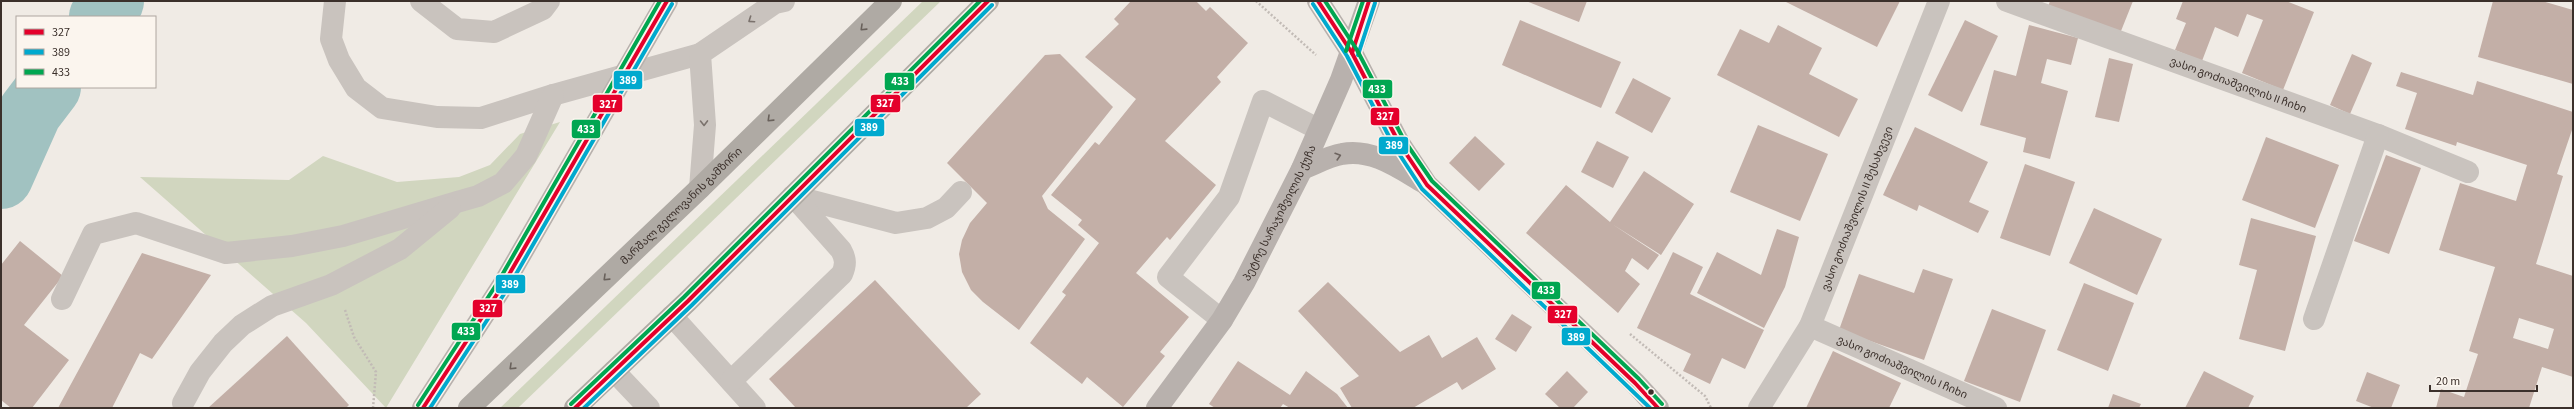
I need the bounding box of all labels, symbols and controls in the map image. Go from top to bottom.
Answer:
one-way arrow [748,15,755,23]
legend [16,16,156,88]
one-way arrow [860,23,868,31]
text: 327 [52,24,70,41]
text: 389 [52,44,70,61]
street label: ვასო გოძიაშვილის II ჩიხი [2168,53,2309,117]
text: 433 [52,64,70,81]
line badge: 389 [613,70,643,90]
line badge: 433 [884,72,915,91]
text: 389 [619,73,637,88]
text: 433 [891,74,909,89]
line badge: 433 [1362,79,1393,99]
text: 433 [1368,82,1386,97]
line badge: 327 [592,94,623,113]
line badge: 327 [870,94,901,113]
text: 327 [876,96,894,111]
text: 327 [599,97,617,112]
line badge: 327 [1370,107,1400,126]
text: 327 [1376,109,1394,124]
one-way arrow [767,114,775,122]
line badge: 389 [854,118,885,137]
line badge: 433 [571,119,601,139]
one-way arrow [700,120,708,126]
text: 389 [860,120,878,135]
text: 433 [577,122,595,137]
street label: ვასო გოძიაშვილის II შესახვევი [1818,124,1897,293]
line badge: 389 [1378,136,1409,155]
text: 389 [1385,138,1403,153]
street label: პეტრე სარაჯიშვილის ქუჩა [1239,143,1320,284]
street label: მარშალ გელოვანის გამზირი [617,144,745,268]
one-way arrow [1335,152,1342,161]
one-way arrow [603,273,611,281]
line badge: 389 [495,274,526,294]
text: 389 [501,277,519,292]
line badge: 433 [1531,281,1561,300]
text: 433 [1537,283,1555,298]
line badge: 327 [472,299,503,318]
text: 327 [479,301,497,316]
line badge: 327 [1547,305,1578,324]
text: 327 [1554,307,1572,322]
line badge: 433 [451,322,481,341]
text: 433 [457,324,475,339]
line badge: 389 [1561,327,1591,346]
text: 389 [1567,330,1585,345]
street label: ვასო გოძიაშვილის I ჩიხი [1835,332,1970,403]
one-way arrow [509,363,517,370]
scale bar [2430,367,2537,393]
text: 20 m [2436,373,2460,390]
unlabelled marker [1646,387,1656,397]

